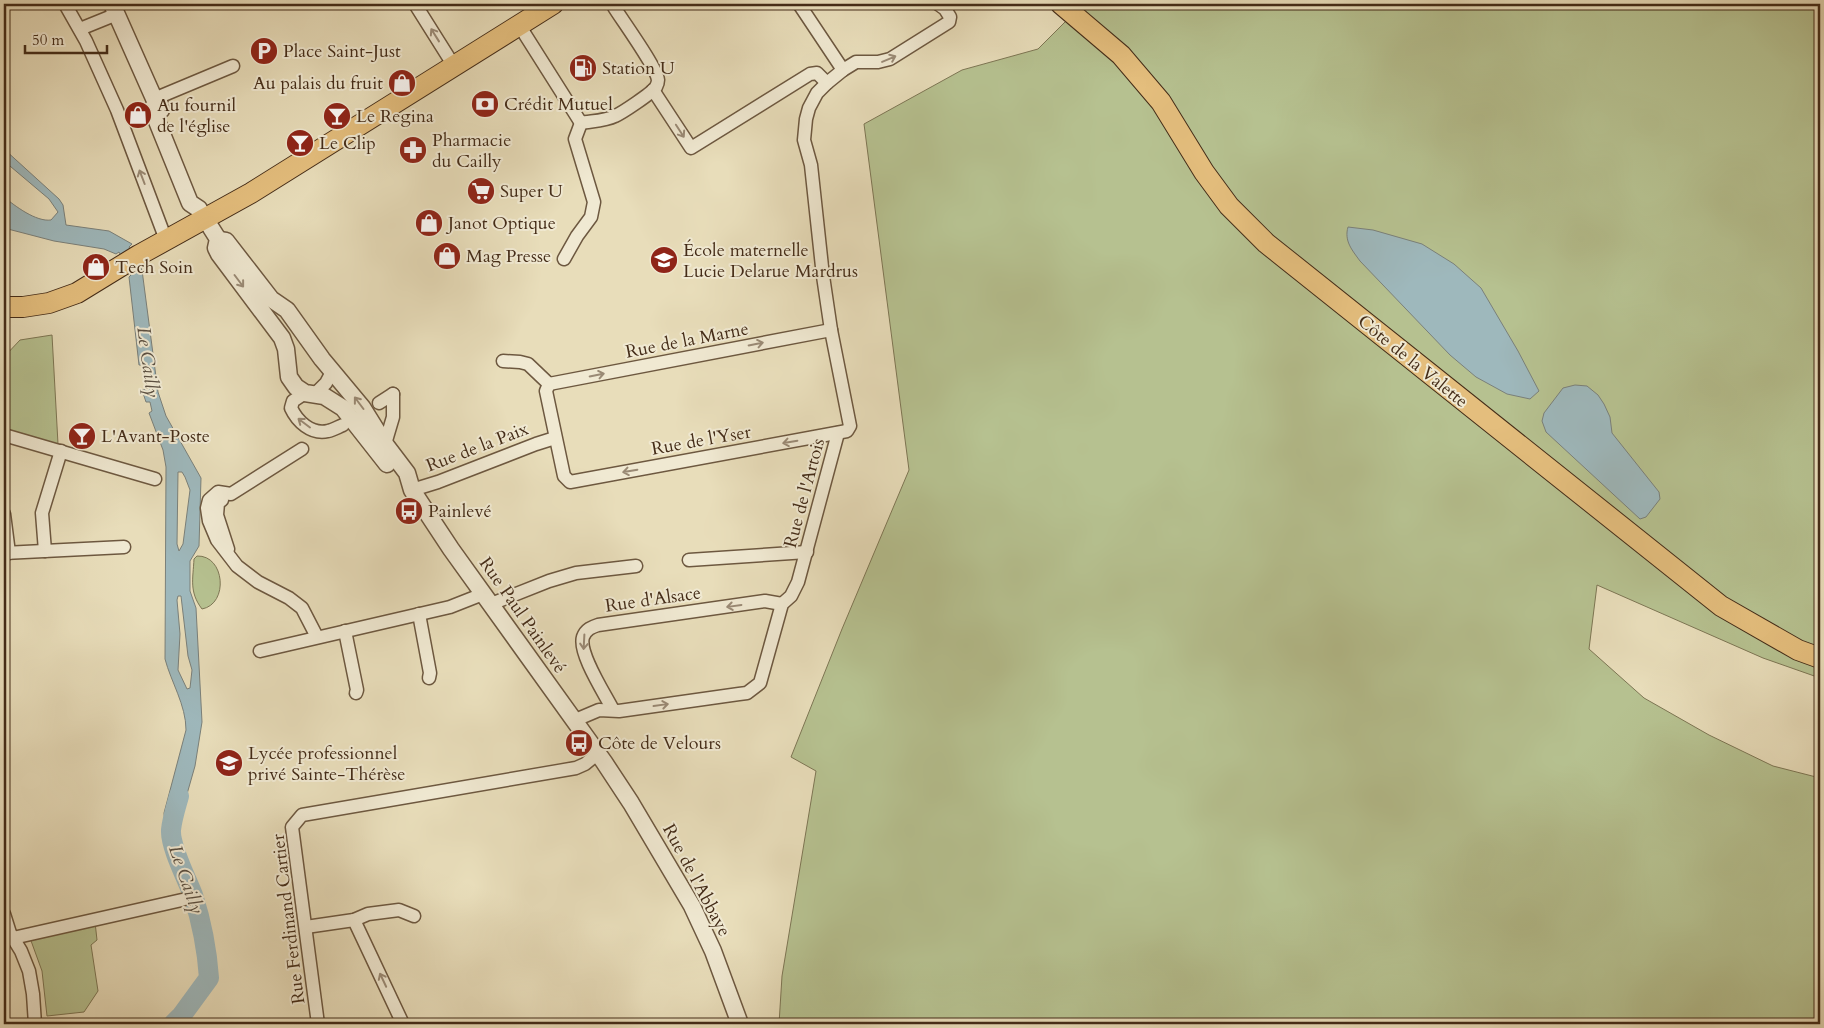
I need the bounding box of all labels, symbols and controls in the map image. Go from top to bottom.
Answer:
scale bar [25,22,108,54]
one-way arrow [429,28,439,42]
text: 50 m [32,30,64,50]
parking icon: Place Saint-Just [249,36,279,66]
place label: Place Saint-Just [283,39,401,64]
fuel station icon: Station U [568,53,598,83]
one-way arrow [881,53,896,63]
place label: Station U [602,56,675,81]
shop icon: Au palais du fruit [387,68,417,98]
place label: Au palais du fruit [253,71,383,96]
bank icon: Crédit Mutuel [470,89,500,119]
place label: Crédit Mutuel [504,92,613,117]
place label: Au fournil de l'église [157,93,236,139]
shop icon: Au fournil de l'église [123,100,153,130]
bar icon: Le Regina [322,101,352,131]
place label: Le Regina [356,104,434,129]
one-way arrow [675,124,685,138]
bar icon: Le Clip [285,128,315,158]
place label: Pharmacie du Cailly [432,128,511,174]
place label: Le Clip [319,131,376,156]
pharmacy icon: Pharmacie du Cailly [398,135,428,165]
one-way arrow [137,170,146,185]
supermarket icon: Super U [466,176,496,206]
place label: Super U [500,179,563,204]
shop icon: Janot Optique [414,208,444,238]
place label: Janot Optique [445,211,556,236]
place label: École maternelle Lucie Delarue Mardrus [683,238,858,284]
shop icon: Mag Presse [432,241,462,271]
place label: Mag Presse [466,244,551,269]
school or university icon: École maternelle Lucie Delarue Mardrus [649,245,679,275]
shop icon: Tech Soin [81,252,111,282]
place label: Tech Soin [115,255,194,280]
one-way arrow [234,274,245,287]
street label: Côte de la Valette [1352,309,1473,414]
street label: Rue de la Marne [623,316,751,365]
water label: Le Cailly [130,325,166,399]
one-way arrow [748,339,764,348]
one-way arrow [589,370,605,379]
one-way arrow [354,396,364,410]
street label: Rue de la Paix [422,417,532,478]
one-way arrow [297,418,310,429]
street label: Rue de l'Yser [649,419,753,462]
bar icon: L'Avant-Poste [67,421,97,451]
place label: L'Avant-Poste [101,424,210,449]
street label: Rue de l'Artois [778,436,831,551]
one-way arrow [783,437,799,447]
one-way arrow [623,467,639,476]
bus stop icon: Painlevé [394,496,424,526]
place label: Painlevé [428,499,492,524]
street label: Rue Paul Painlevé [473,552,572,678]
street label: Rue d'Alsace [604,580,703,619]
one-way arrow [726,601,742,611]
one-way arrow [580,634,589,650]
one-way arrow [653,700,669,710]
bus stop icon: Côte de Velours [564,728,594,758]
place label: Côte de Velours [598,731,721,756]
place label: Lycée professionnel privé Sainte-Thérèse [248,741,405,787]
school or university icon: Lycée professionnel privé Sainte-Thérèse [214,748,244,778]
street label: Rue de l'Abbaye [656,820,737,941]
street label: Rue Ferdinand Cartier [266,832,311,1005]
water label: Le Cailly [162,842,210,917]
one-way arrow [377,973,387,988]

